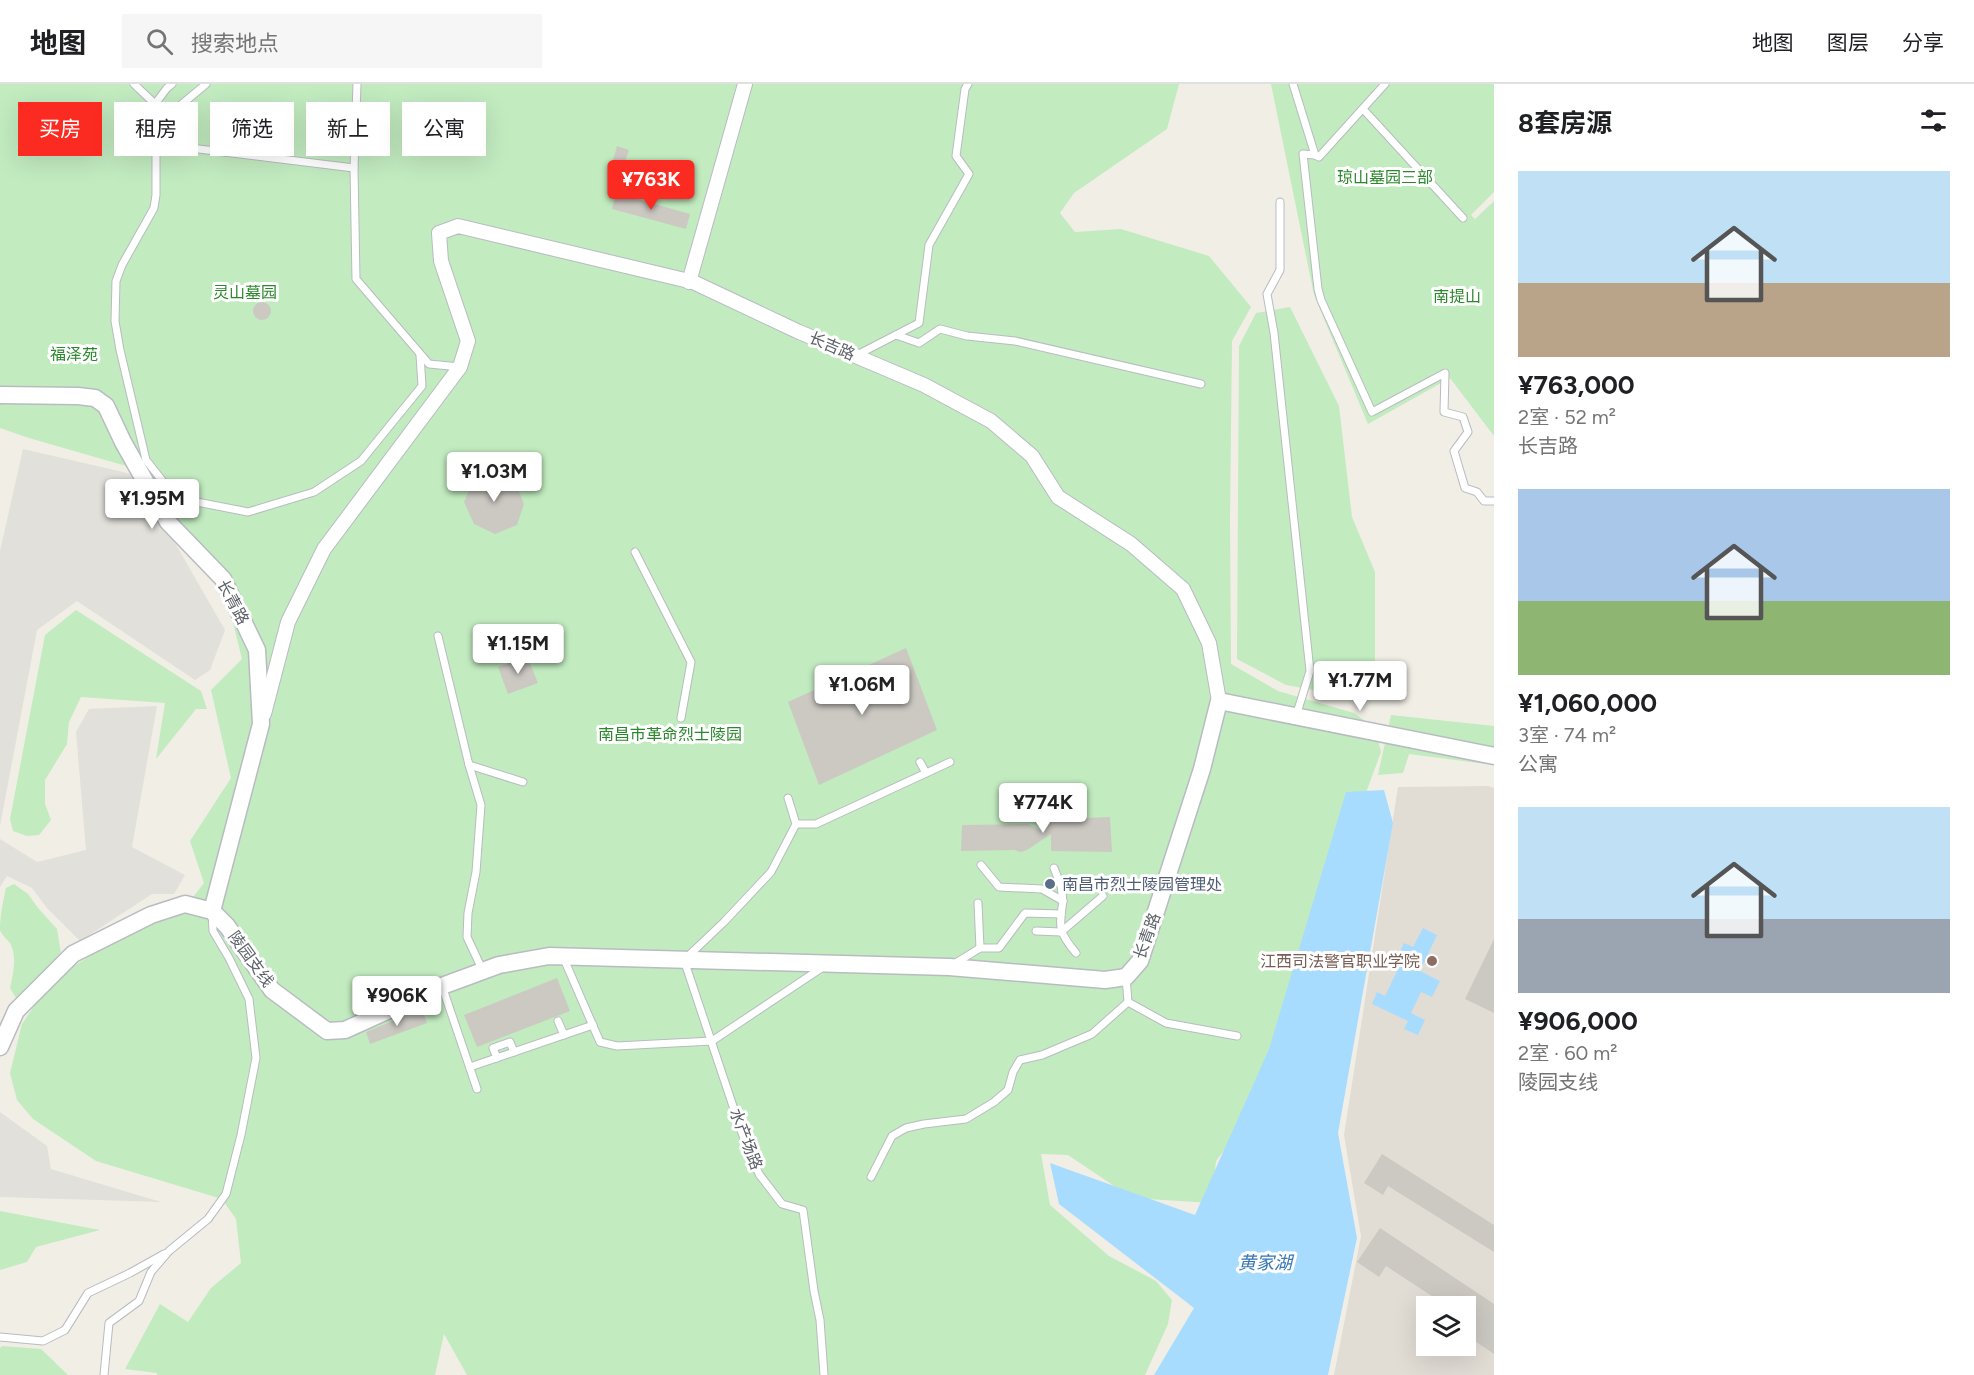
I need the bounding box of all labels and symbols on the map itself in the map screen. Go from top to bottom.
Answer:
pin: ¥763K [609,160,693,211]
park label: 琼山墓园三部 [1337,168,1433,187]
park label: 灵山墓园 [213,283,277,302]
park label: 南提山 [1433,287,1481,306]
street label: 长吉路 [806,328,858,364]
park label: 福泽苑 [50,345,98,364]
pin: ¥1.03M [445,452,543,503]
pin: ¥1.95M [103,479,201,530]
street label: 长青路 [213,576,253,628]
pin: ¥1.15M [469,624,567,675]
pin: ¥1.77M [1311,661,1409,712]
pin: ¥1.06M [813,665,911,716]
park label: 南昌市革命烈士陵园 [598,725,742,744]
pin: ¥774K [1001,783,1085,834]
place label: 南昌市烈士陵园管理处 [1062,875,1222,894]
marker: 南昌市烈士陵园管理处 [1043,877,1057,891]
street label: 长青路 [1130,910,1164,962]
street label: 陵园支线 [225,928,277,990]
place label: 江西司法警官职业学院 [1260,952,1420,971]
marker: 江西司法警官职业学院 [1425,954,1439,968]
pin: ¥906K [355,976,439,1027]
street label: 水产场路 [726,1106,766,1172]
water label: 黄家湖 [1238,1252,1295,1274]

